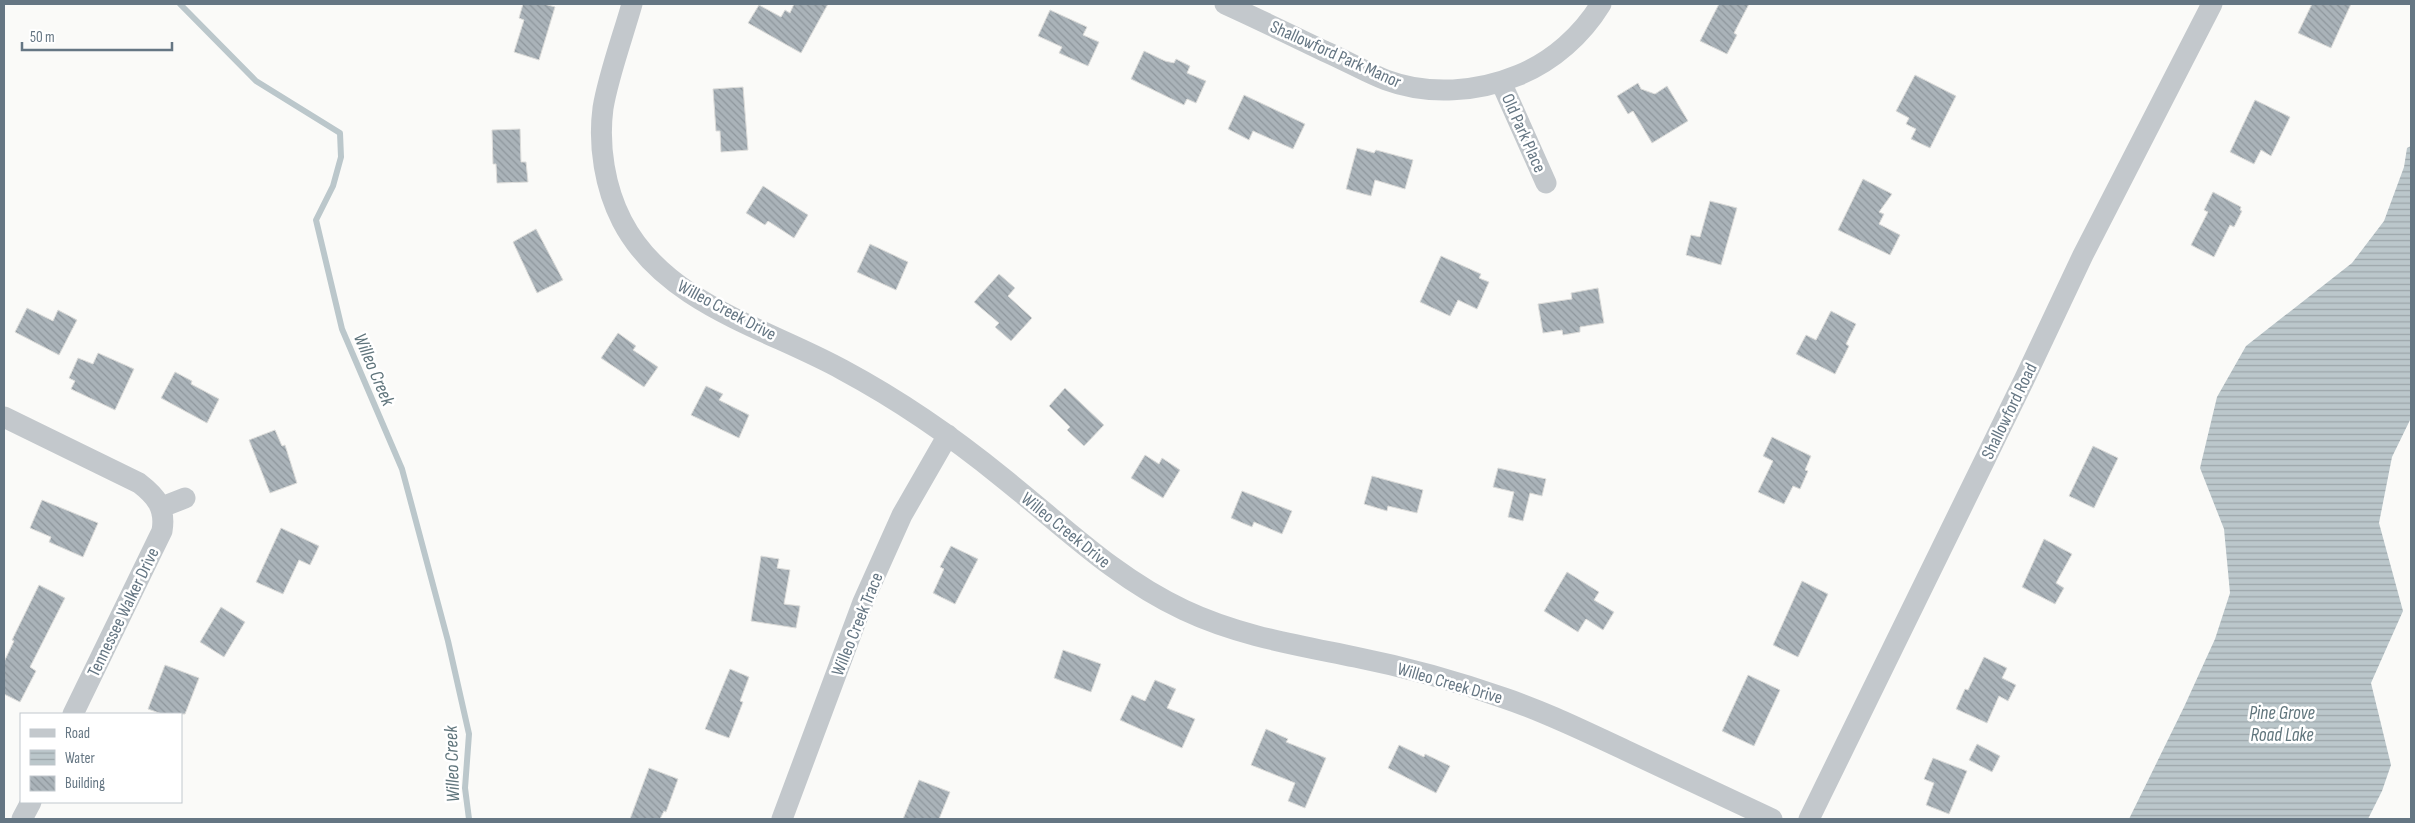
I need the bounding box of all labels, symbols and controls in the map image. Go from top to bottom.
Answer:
street label: Shallowford Park Manor [1267,16,1405,93]
scale bar [22,20,172,52]
text: 50 m [30,28,55,47]
street label: Old Park Place [1497,91,1550,176]
street label: Willeo Creek Drive [674,276,780,345]
water label: Willeo Creek [348,330,400,410]
street label: Shallowford Road [1977,360,2042,463]
street label: Willeo Creek Drive [1017,488,1114,573]
street label: Tennessee Walker Drive [83,544,164,680]
street label: Willeo Creek Trace [827,570,888,679]
street label: Willeo Creek Drive [1395,658,1505,709]
water label: Pine Grove Road Lake [2249,702,2316,747]
legend [20,713,182,803]
text: Road [65,724,90,743]
water label: Willeo Creek [440,724,465,803]
text: Water [65,749,96,768]
text: Building [65,774,105,793]

